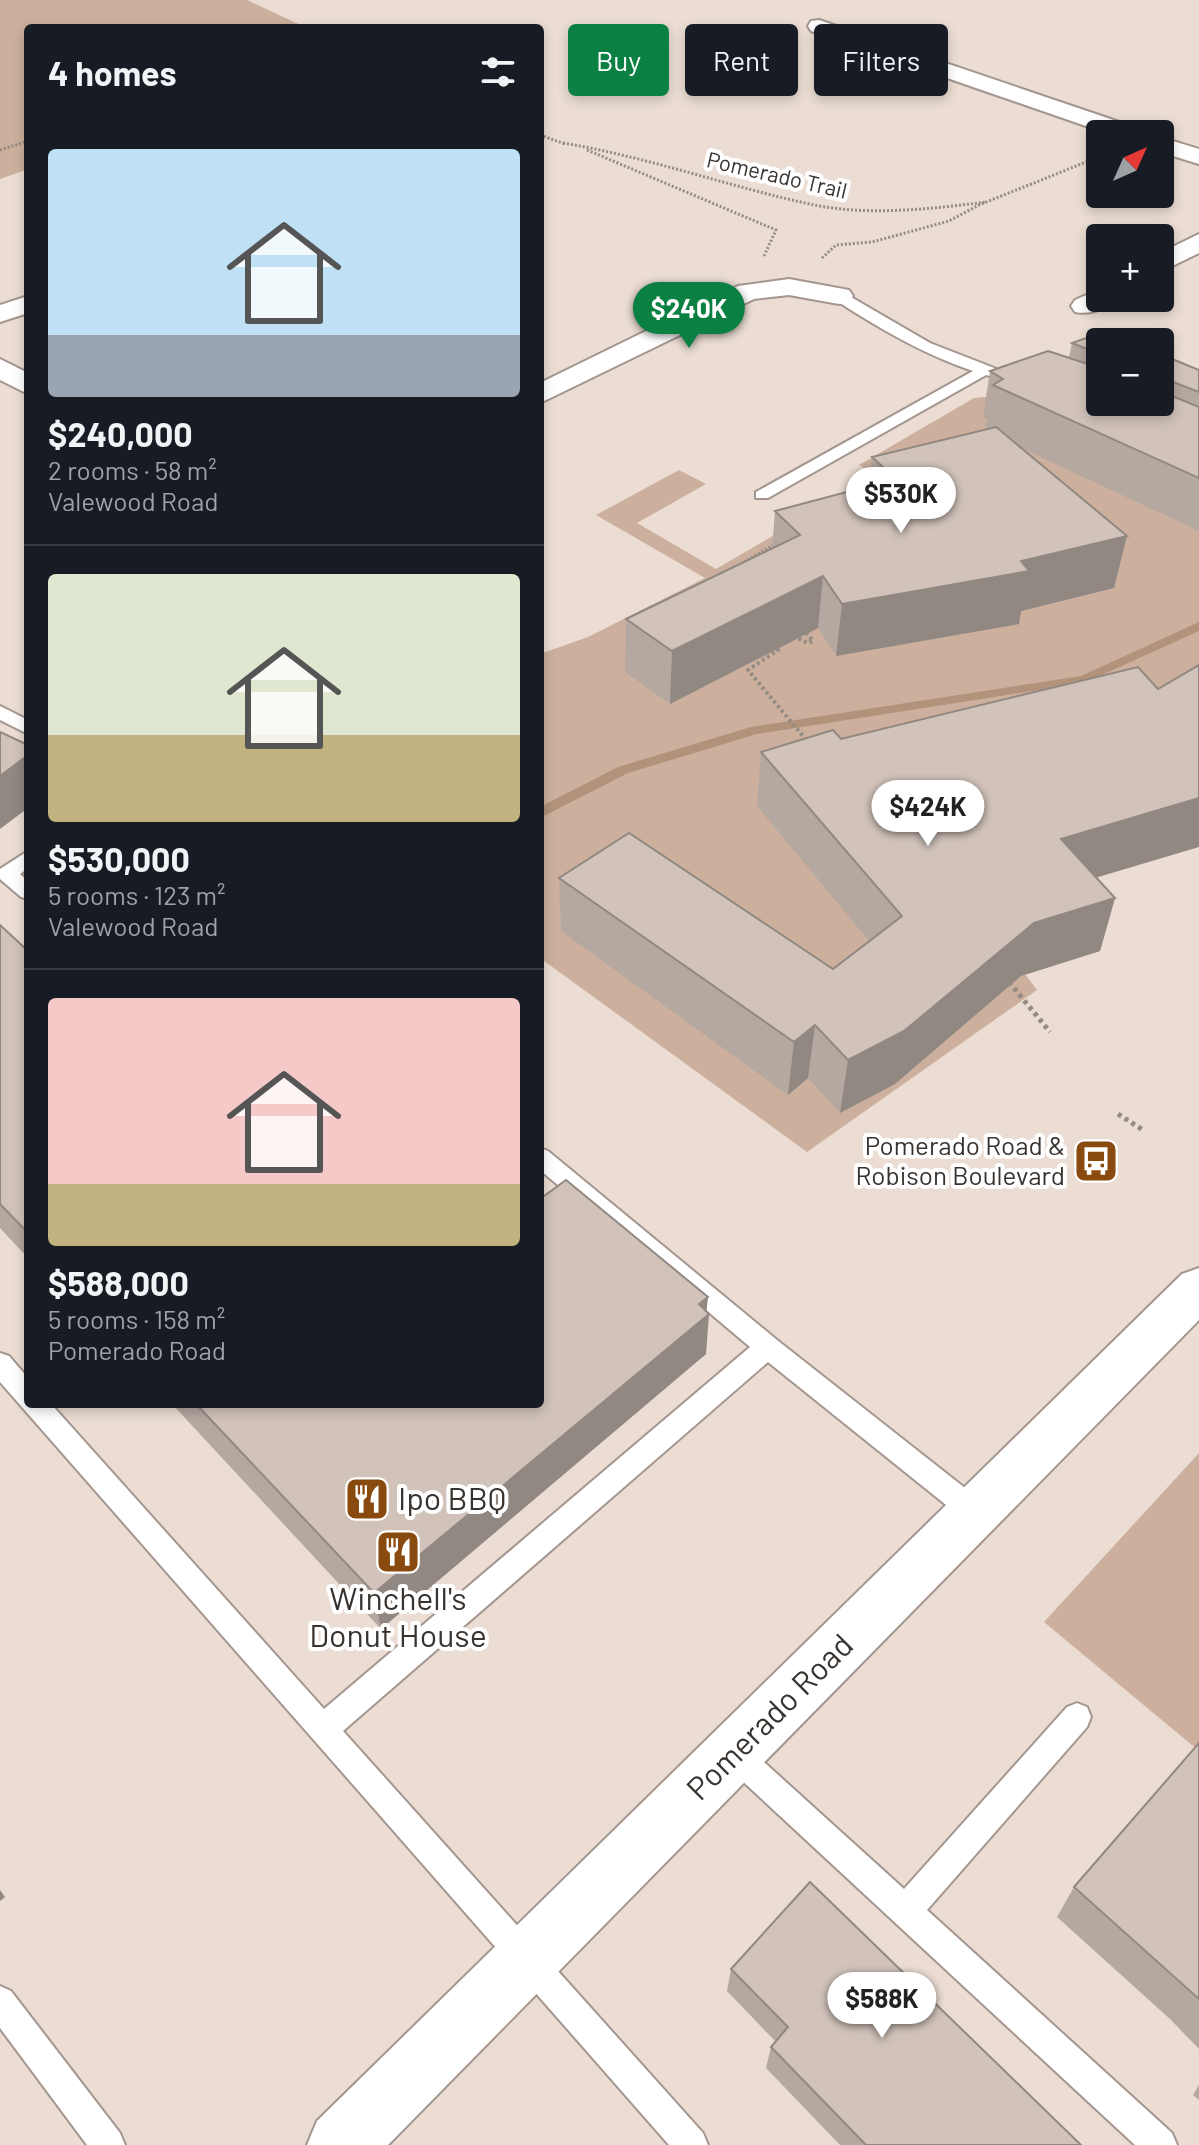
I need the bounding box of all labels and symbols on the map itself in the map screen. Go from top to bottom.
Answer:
north arrow [1086,120,1174,208]
street label: Pomerado Trail [705,145,850,203]
pin: $240K [633,282,745,350]
pin: $530K [845,467,957,535]
pin: $424K [872,780,984,848]
place label: Pomerado Road & Robison Boulevard [855,1129,1065,1190]
bus stop icon: Pomerado Road & Robison Boulevard [1072,1137,1120,1185]
restaurant icon: Ipo BBQ [343,1475,391,1523]
place label: Ipo BBQ [398,1478,506,1516]
restaurant icon: Winchell's Donut House [374,1528,422,1576]
place label: Winchell's Donut House [309,1578,487,1653]
street label: Pomerado Road [678,1625,859,1806]
pin: $588K [826,1972,938,2040]

